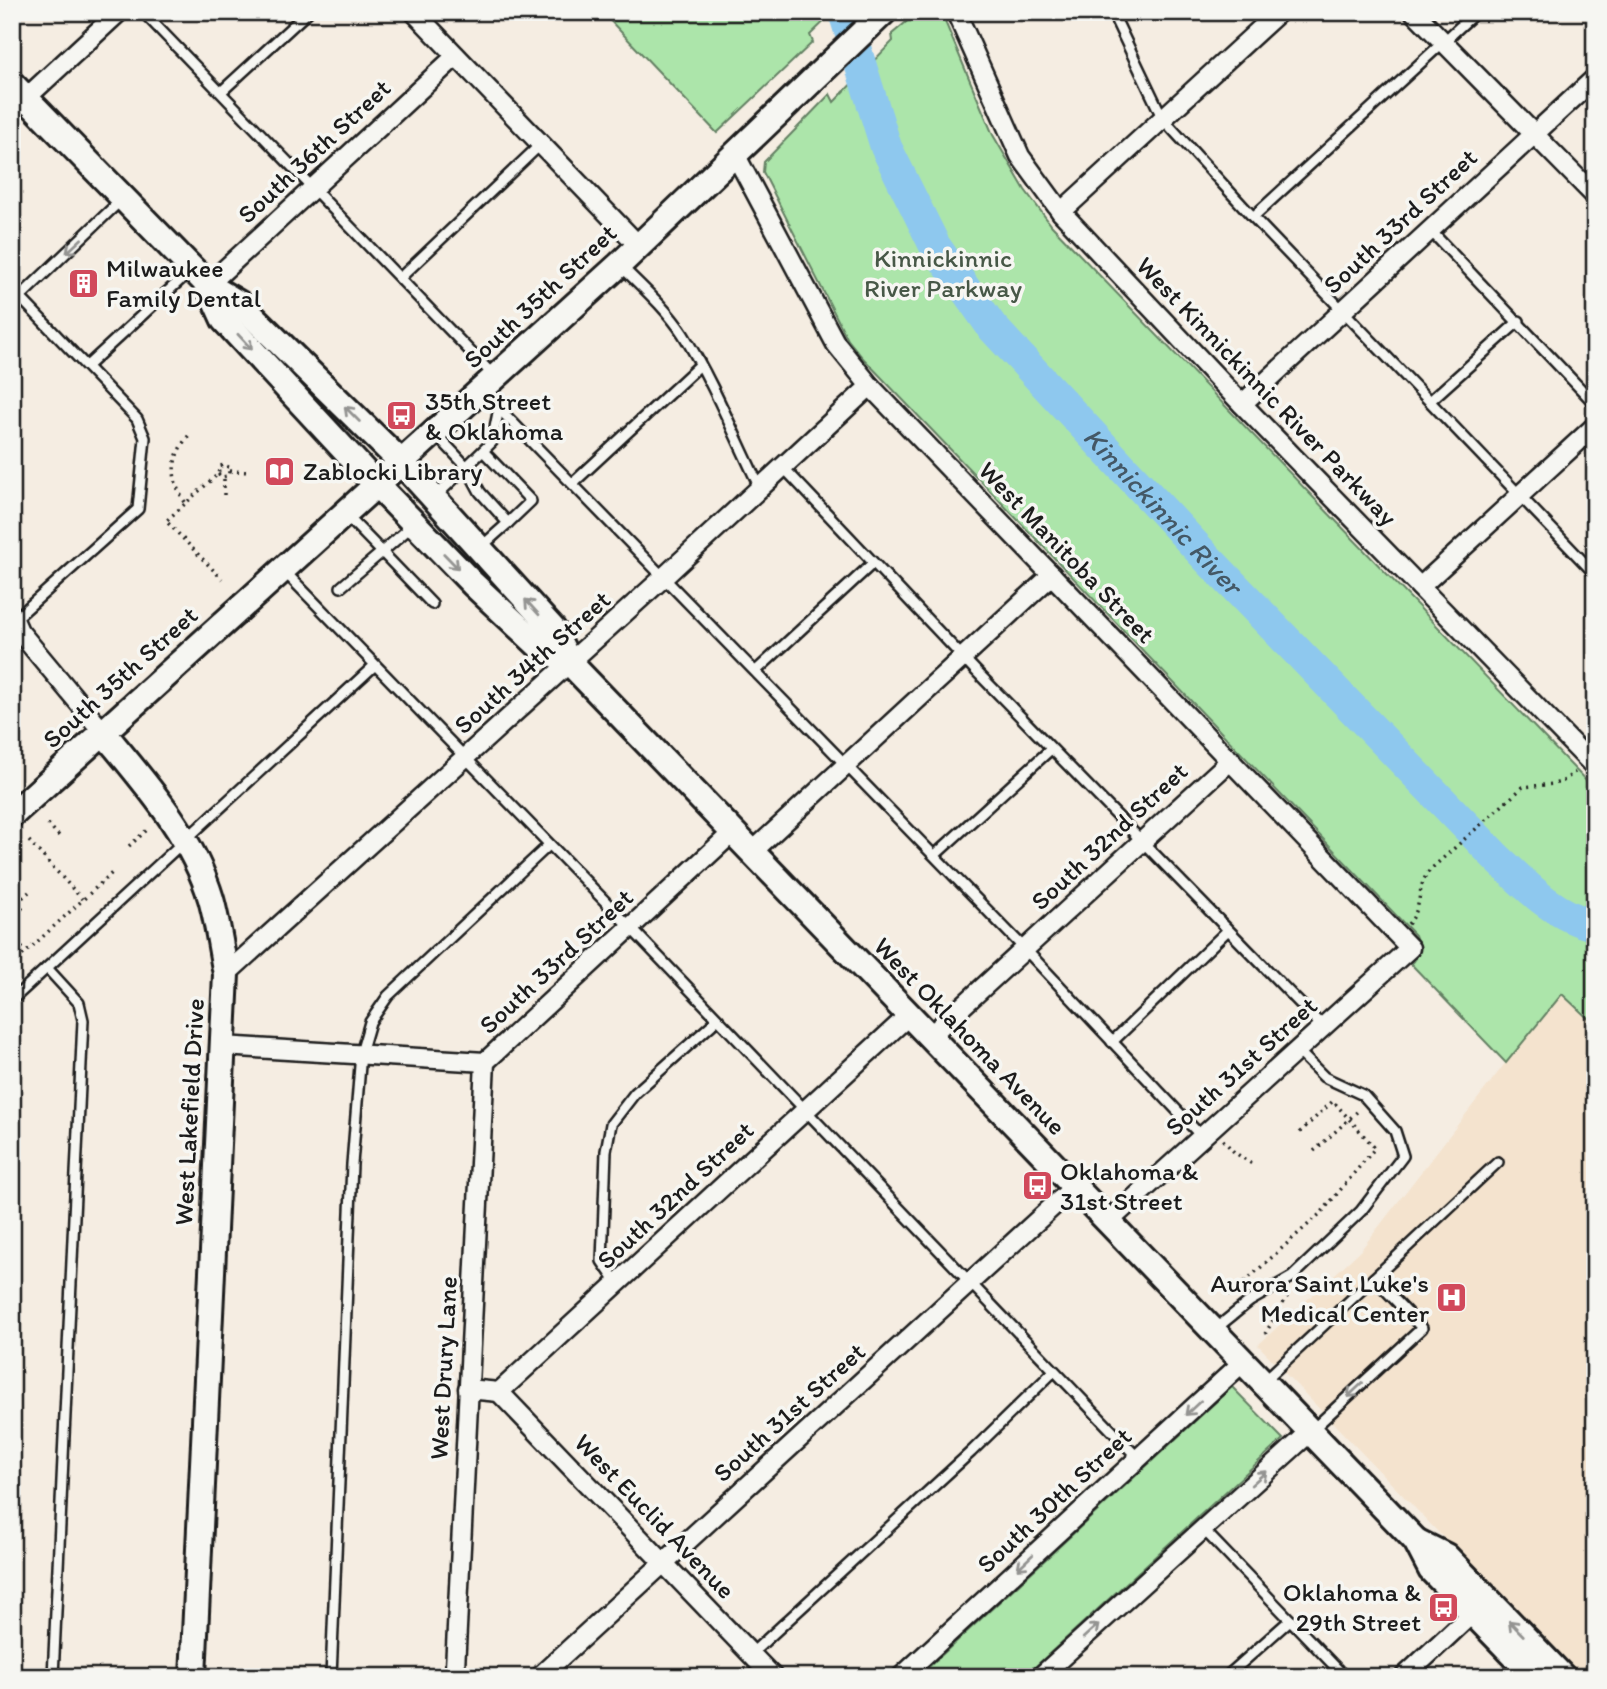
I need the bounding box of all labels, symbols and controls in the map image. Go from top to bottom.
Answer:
street label: South 36th Street [231,72,397,230]
street label: South 33rd Street [1316,141,1484,301]
street label: South 35th Street [457,217,623,375]
one-way arrow [66,237,83,254]
park label: Kinnickinnic River Parkway [864,242,1022,304]
street label: West Kinnickinnic River Parkway [1130,250,1404,532]
place label: Milwaukee Family Dental [106,252,261,314]
building icon: Milwaukee Family Dental [66,266,100,300]
one-way arrow [237,333,253,351]
place label: 35th Street & Oklahoma [425,385,564,447]
bus stop icon: 35th Street & Oklahoma [385,399,419,433]
one-way arrow [343,405,360,422]
water label: Kinnickinnic River [1078,420,1252,598]
library icon: Zablocki Library [263,454,297,488]
street label: West Manitoba Street [972,454,1162,650]
place label: Zablocki Library [303,455,482,487]
one-way arrow [442,553,459,570]
street label: South 34th Street [447,583,617,741]
one-way arrow [524,598,540,616]
street label: South 35th Street [36,599,204,755]
street label: South 32nd Street [1024,755,1194,917]
street label: South 33rd Street [472,881,640,1041]
street label: West Oklahoma Avenue [867,930,1073,1142]
street label: South 31st Street [1158,989,1324,1143]
street label: West Lakefield Drive [167,998,211,1226]
street label: South 32nd Street [590,1114,760,1276]
place label: Oklahoma & 31st Street [1060,1155,1198,1217]
bus stop icon: Oklahoma & 31st Street [1020,1169,1054,1203]
place label: Aurora Saint Luke's Medical Center [1211,1267,1430,1329]
street label: West Drury Lane [422,1275,464,1461]
hospital icon: Aurora Saint Luke's Medical Center [1435,1281,1469,1315]
street label: South 31st Street [706,1335,872,1489]
one-way arrow [1347,1381,1364,1398]
one-way arrow [1184,1400,1202,1416]
street label: South 30th Street [970,1420,1138,1580]
street label: West Euclid Avenue [568,1427,742,1605]
one-way arrow [1250,1470,1268,1486]
one-way arrow [1016,1554,1034,1570]
place label: Oklahoma & 29th Street [1283,1576,1421,1638]
bus stop icon: Oklahoma & 29th Street [1427,1590,1461,1624]
one-way arrow [1507,1619,1524,1636]
one-way arrow [1082,1623,1100,1639]

